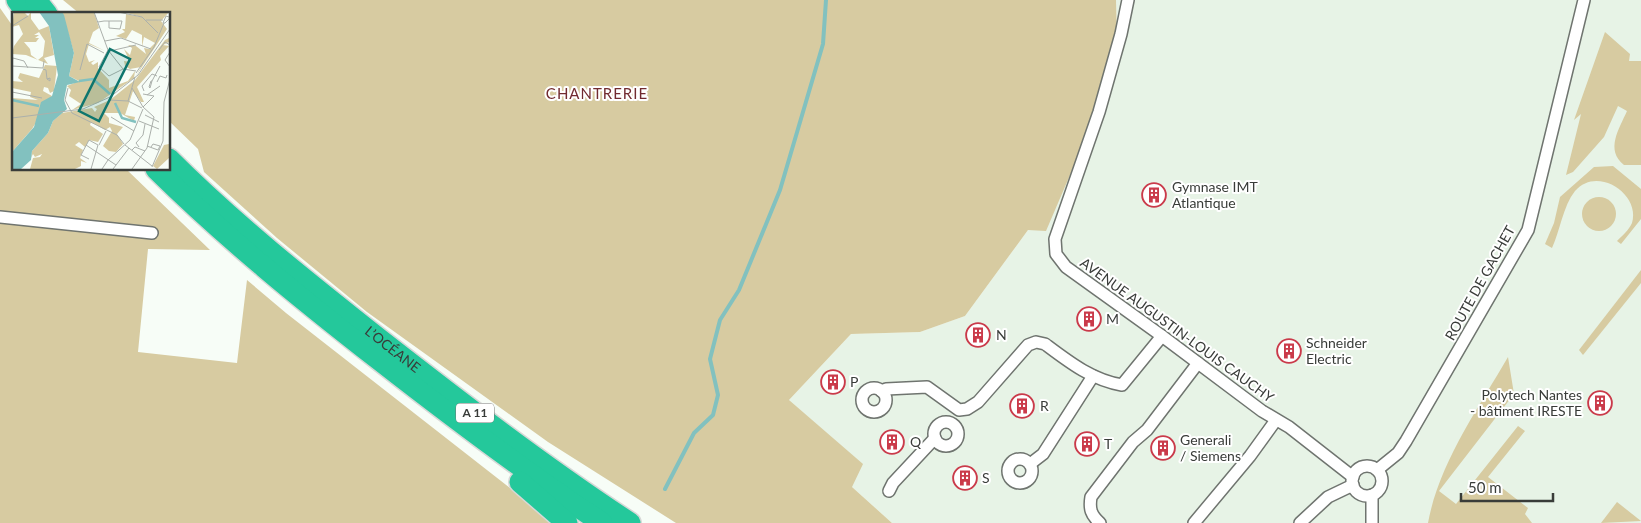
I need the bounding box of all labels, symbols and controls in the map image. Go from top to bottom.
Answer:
inset map [12,12,170,170]
district label: CHANTRERIE [546,84,648,102]
place label: Gymnase IMT Atlantique [1172,178,1258,211]
building icon: Gymnase IMT Atlantique [1141,182,1167,208]
street label: ROUTE DE GACHET [1441,222,1518,343]
street label: AVENUE AUGUSTIN-LOUIS CAUCHY [1077,254,1278,406]
building icon: M [1076,306,1102,332]
place label: M [1106,310,1119,327]
street label: L’OCÉANE [362,322,424,376]
building icon: N [965,322,991,348]
place label: N [996,326,1007,343]
place label: Schneider Electric [1306,334,1367,367]
building icon: Schneider Electric [1276,338,1302,364]
building icon: P [820,369,846,395]
place label: P [850,373,858,390]
place label: Polytech Nantes - bâtiment IRESTE [1470,386,1582,419]
building icon: Polytech Nantes - bâtiment IRESTE [1587,390,1613,416]
building icon: R [1009,393,1035,419]
place label: R [1040,397,1049,414]
road number: A 11 [456,403,494,422]
building icon: Q [879,429,905,455]
building icon: T [1074,431,1100,457]
place label: Generali / Siemens [1180,431,1241,464]
place label: Q [910,433,922,450]
place label: T [1104,435,1113,452]
building icon: Generali / Siemens [1150,435,1176,461]
building icon: S [952,465,978,491]
place label: S [982,469,990,486]
scale bar [1461,470,1554,502]
text: 50 m [1468,478,1502,496]

